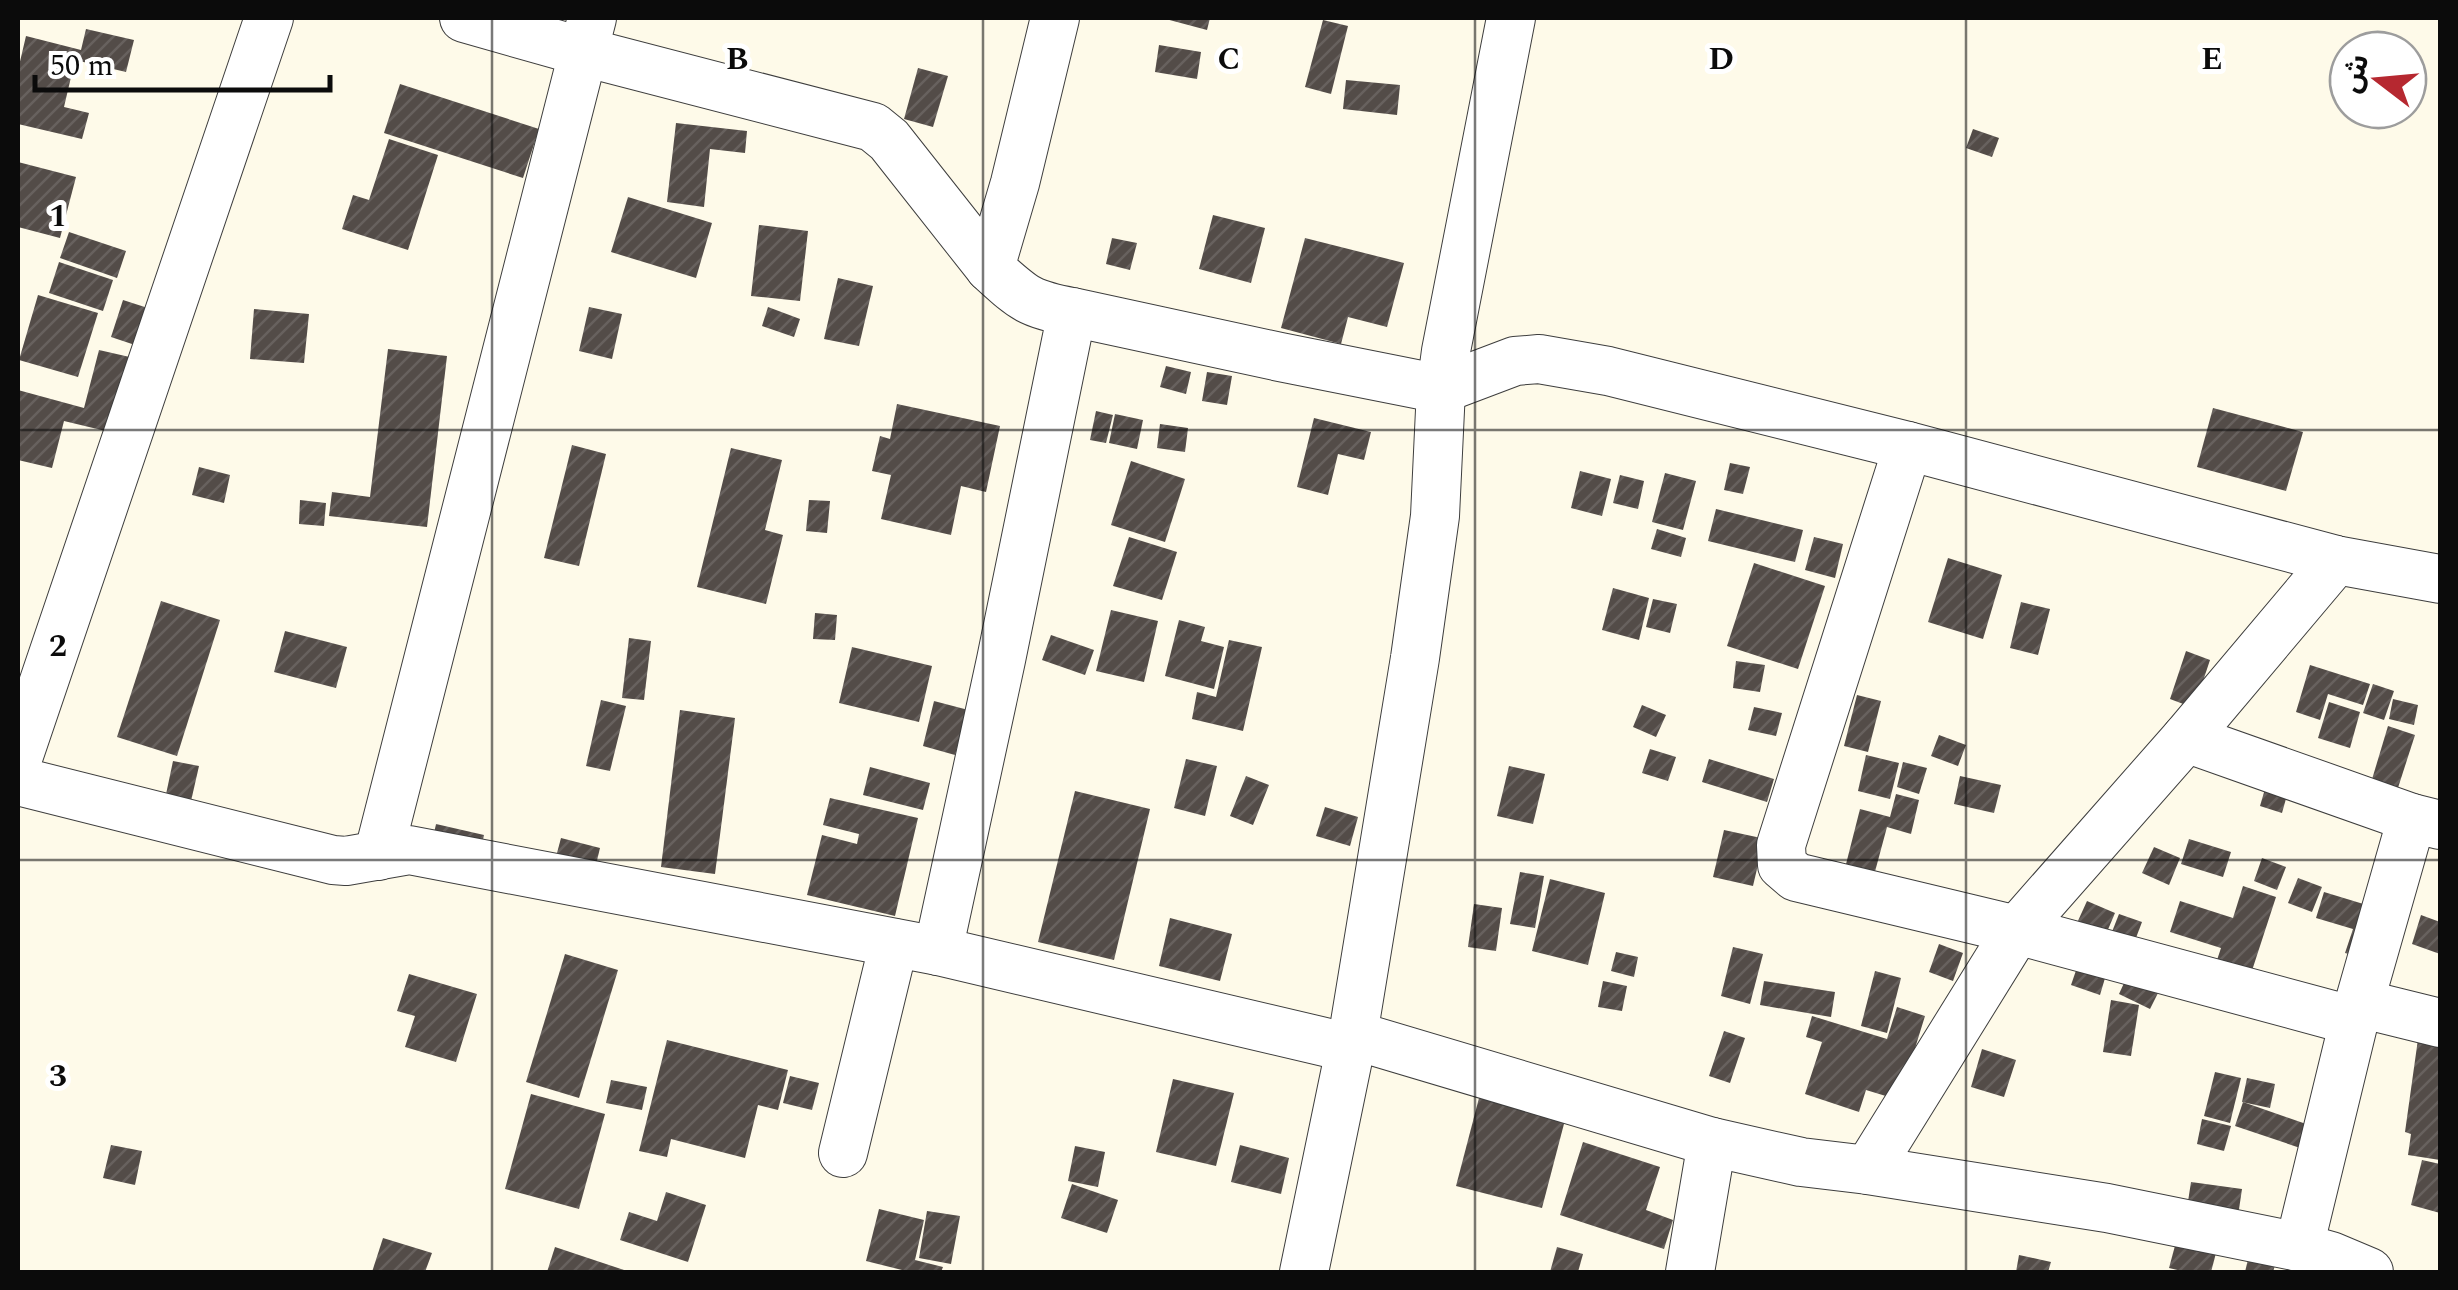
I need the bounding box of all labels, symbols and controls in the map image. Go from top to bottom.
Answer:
scale bar [35,30,330,92]
north arrow [2328,30,2428,130]
text: B [726,35,748,84]
text: C [1218,35,1240,84]
text: D [1708,35,1734,84]
text: E [2201,35,2223,84]
text: 50 m [50,43,113,89]
text: ش [2329,49,2381,98]
text: 1 [49,192,67,241]
text: 2 [49,622,67,671]
text: 3 [49,1052,67,1101]

